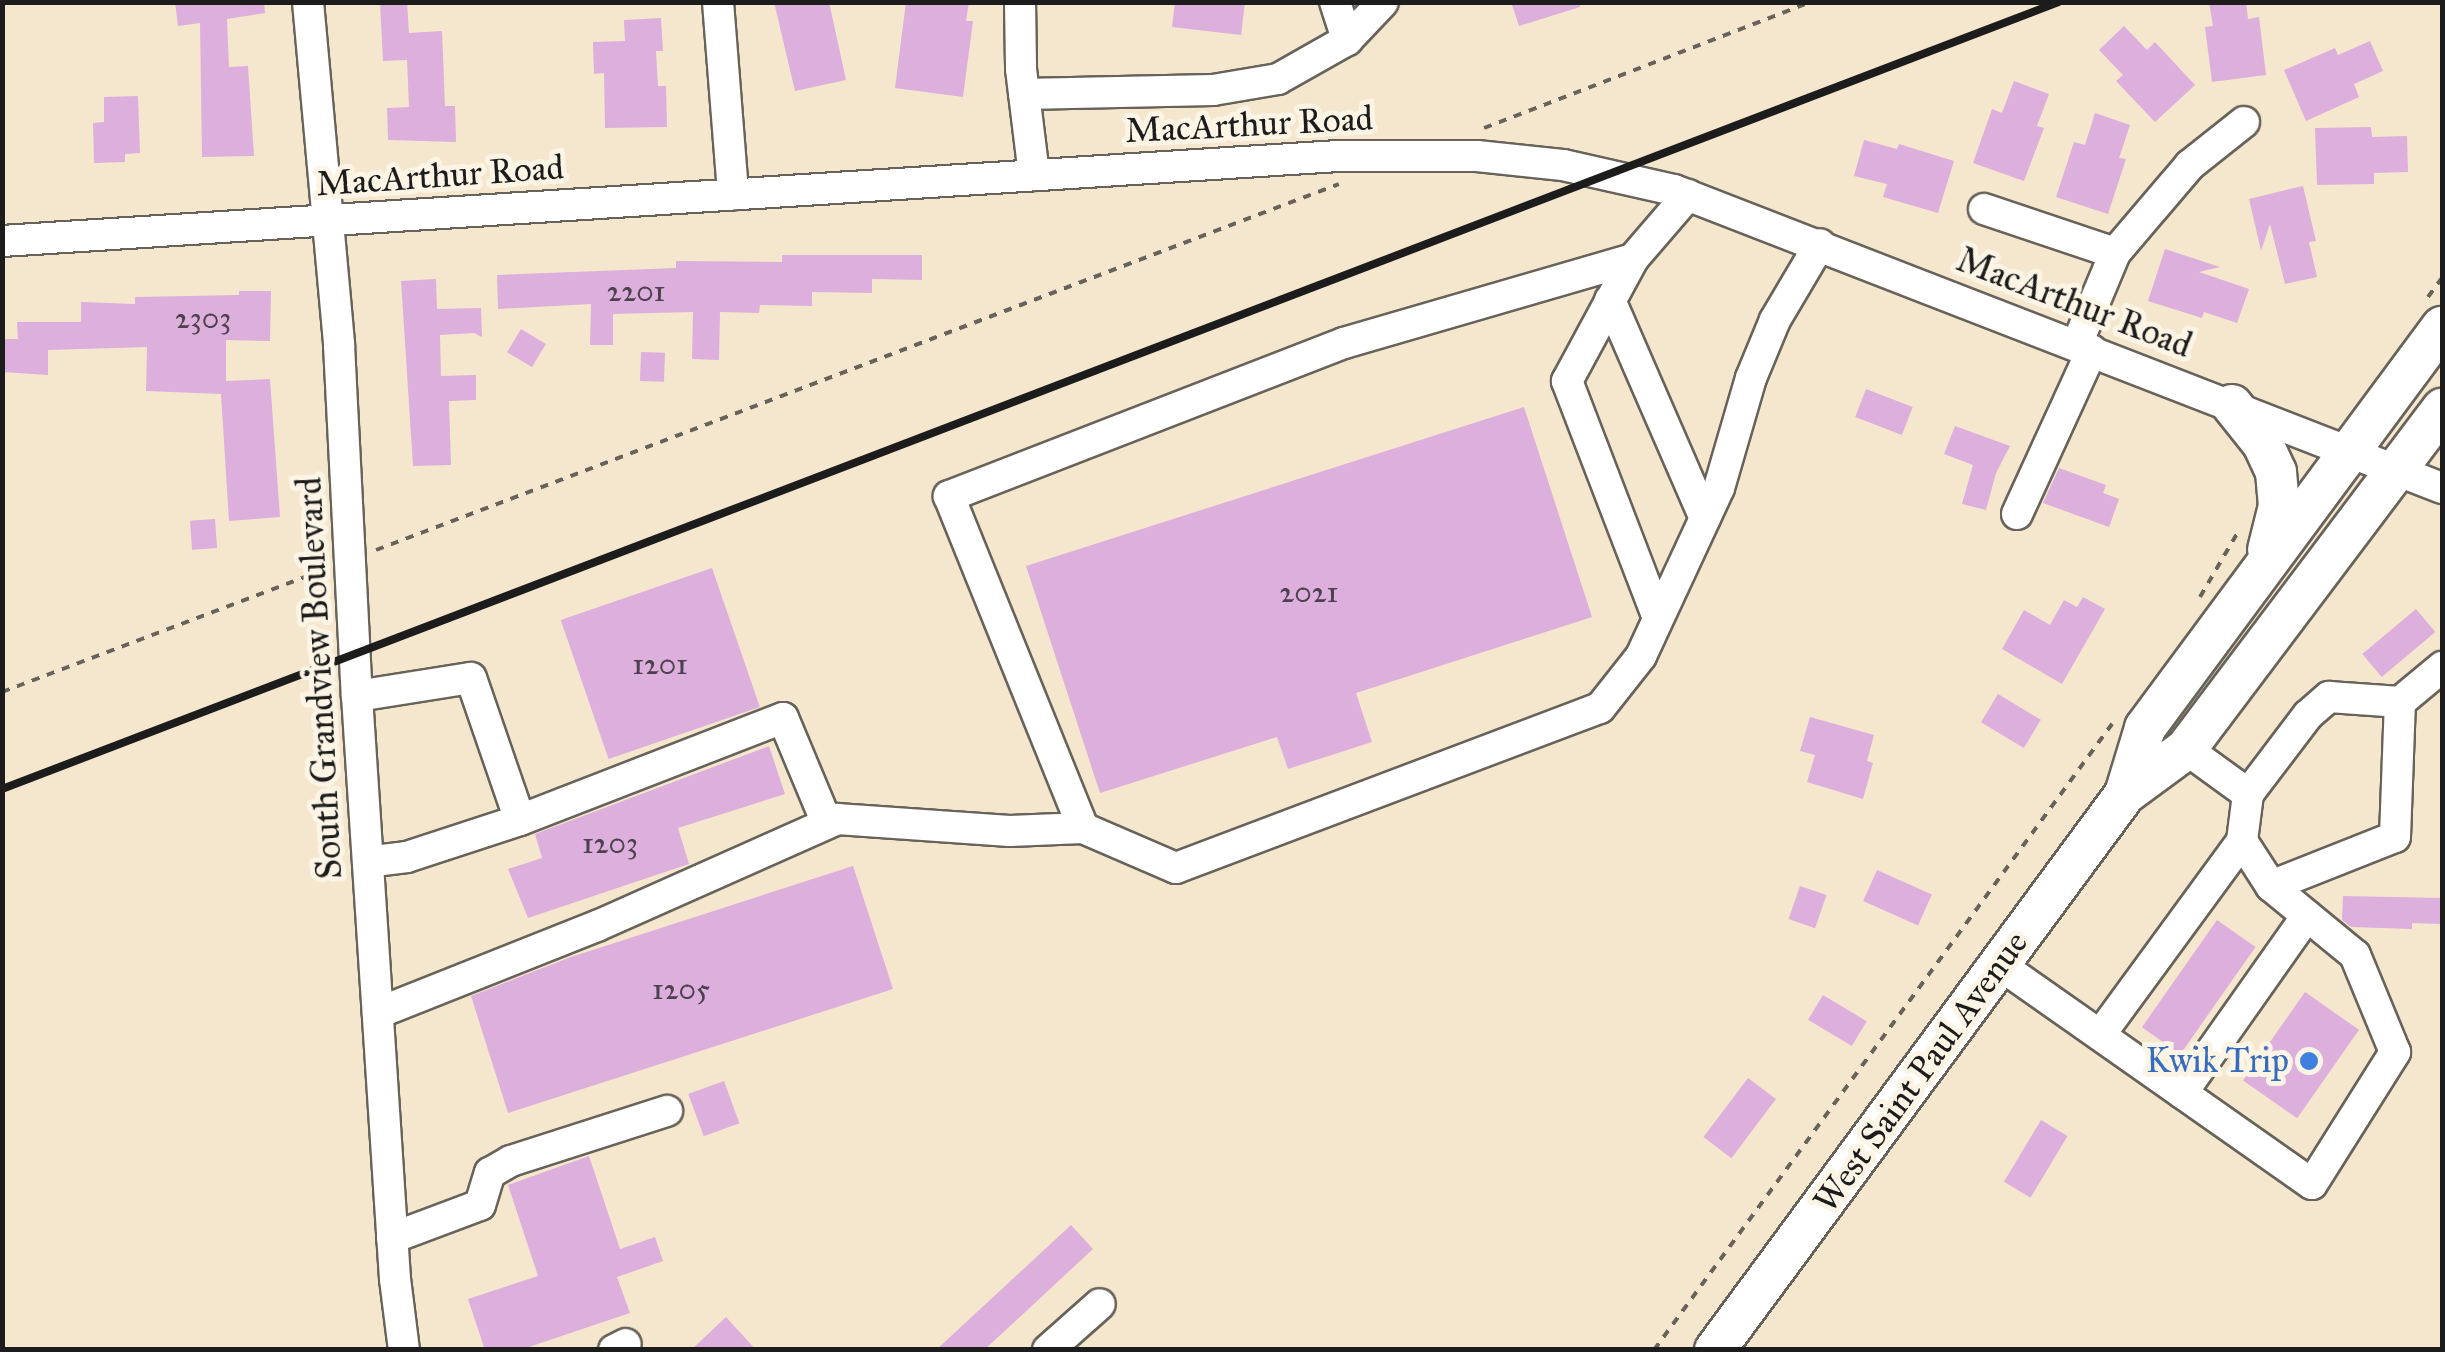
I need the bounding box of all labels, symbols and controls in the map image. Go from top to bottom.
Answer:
street label: MacArthur Road [1124,98,1374,152]
street label: MacArthur Road [315,146,565,206]
street label: MacArthur Road [1951,239,2197,367]
house number: 2201 [607,273,665,309]
house number: 2303 [175,300,231,336]
street label: South Grandview Boulevard [288,476,352,880]
house number: 2021 [1280,574,1338,610]
house number: 1201 [632,646,688,682]
house number: 1203 [582,825,638,861]
street label: West Saint Paul Avenue [1805,923,2037,1221]
house number: 1205 [652,971,710,1007]
place label: Kwik Trip [2146,1040,2289,1082]
marker: Kwik Trip [2298,1050,2320,1072]

